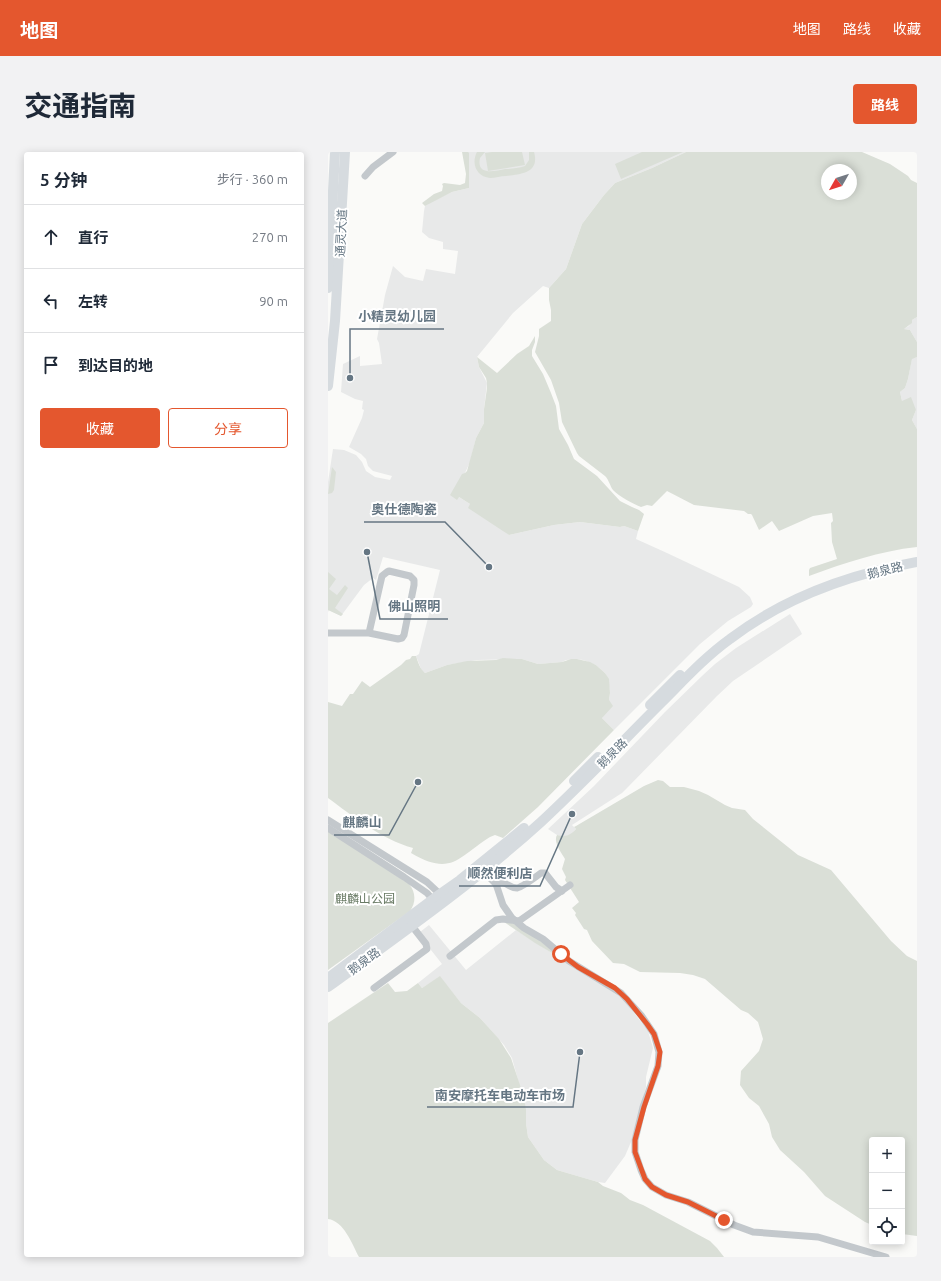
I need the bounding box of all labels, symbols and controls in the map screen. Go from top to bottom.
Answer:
text: 地图 [20,19,58,41]
text: 地图 [793,21,821,37]
text: 路线 [843,21,871,37]
text: 收藏 [893,21,921,37]
button: 路线 [853,84,917,124]
text: 交通指南 [24,90,136,121]
north arrow [821,164,857,200]
text: 5 分钟 [40,170,88,189]
text: 步行 · 360 m [217,172,288,186]
street label: 通灵大道 [333,209,349,257]
icon: ahead [40,226,62,248]
text: 直行 [78,229,108,246]
text: 270 m [252,230,288,244]
icon: left [40,290,62,312]
text: 左转 [78,293,108,310]
text: 90 m [259,294,288,308]
callout: 小精灵幼儿园 [350,304,444,329]
text: 小精灵幼儿园 [358,309,436,323]
icon: arrive [40,354,62,376]
text: 到达目的地 [78,357,153,374]
button: 收藏 [40,408,160,448]
button: 分享 [168,408,288,448]
callout: 奥仕德陶瓷 [364,497,445,522]
text: 奥仕德陶瓷 [371,502,437,516]
street label: 鹅泉路 [866,559,904,581]
callout: 佛山照明 [380,594,448,619]
text: 佛山照明 [388,599,440,613]
street label: 鹅泉路 [595,736,629,770]
callout: 麒麟山 [334,810,389,835]
text: 麒麟山 [342,815,382,829]
callout: 顺然便利店 [459,861,540,886]
text: 顺然便利店 [467,866,533,880]
park label: 麒麟山公园 [335,892,395,905]
street label: 鹅泉路 [346,945,382,977]
route start [552,945,570,963]
callout: 南安摩托车电动车市场 [427,1082,573,1107]
text: 南安摩托车电动车市场 [435,1088,565,1102]
map controls [869,1137,905,1245]
button: + [869,1137,905,1173]
button: − [869,1173,905,1209]
button: locate [869,1209,905,1245]
route end [715,1211,733,1229]

